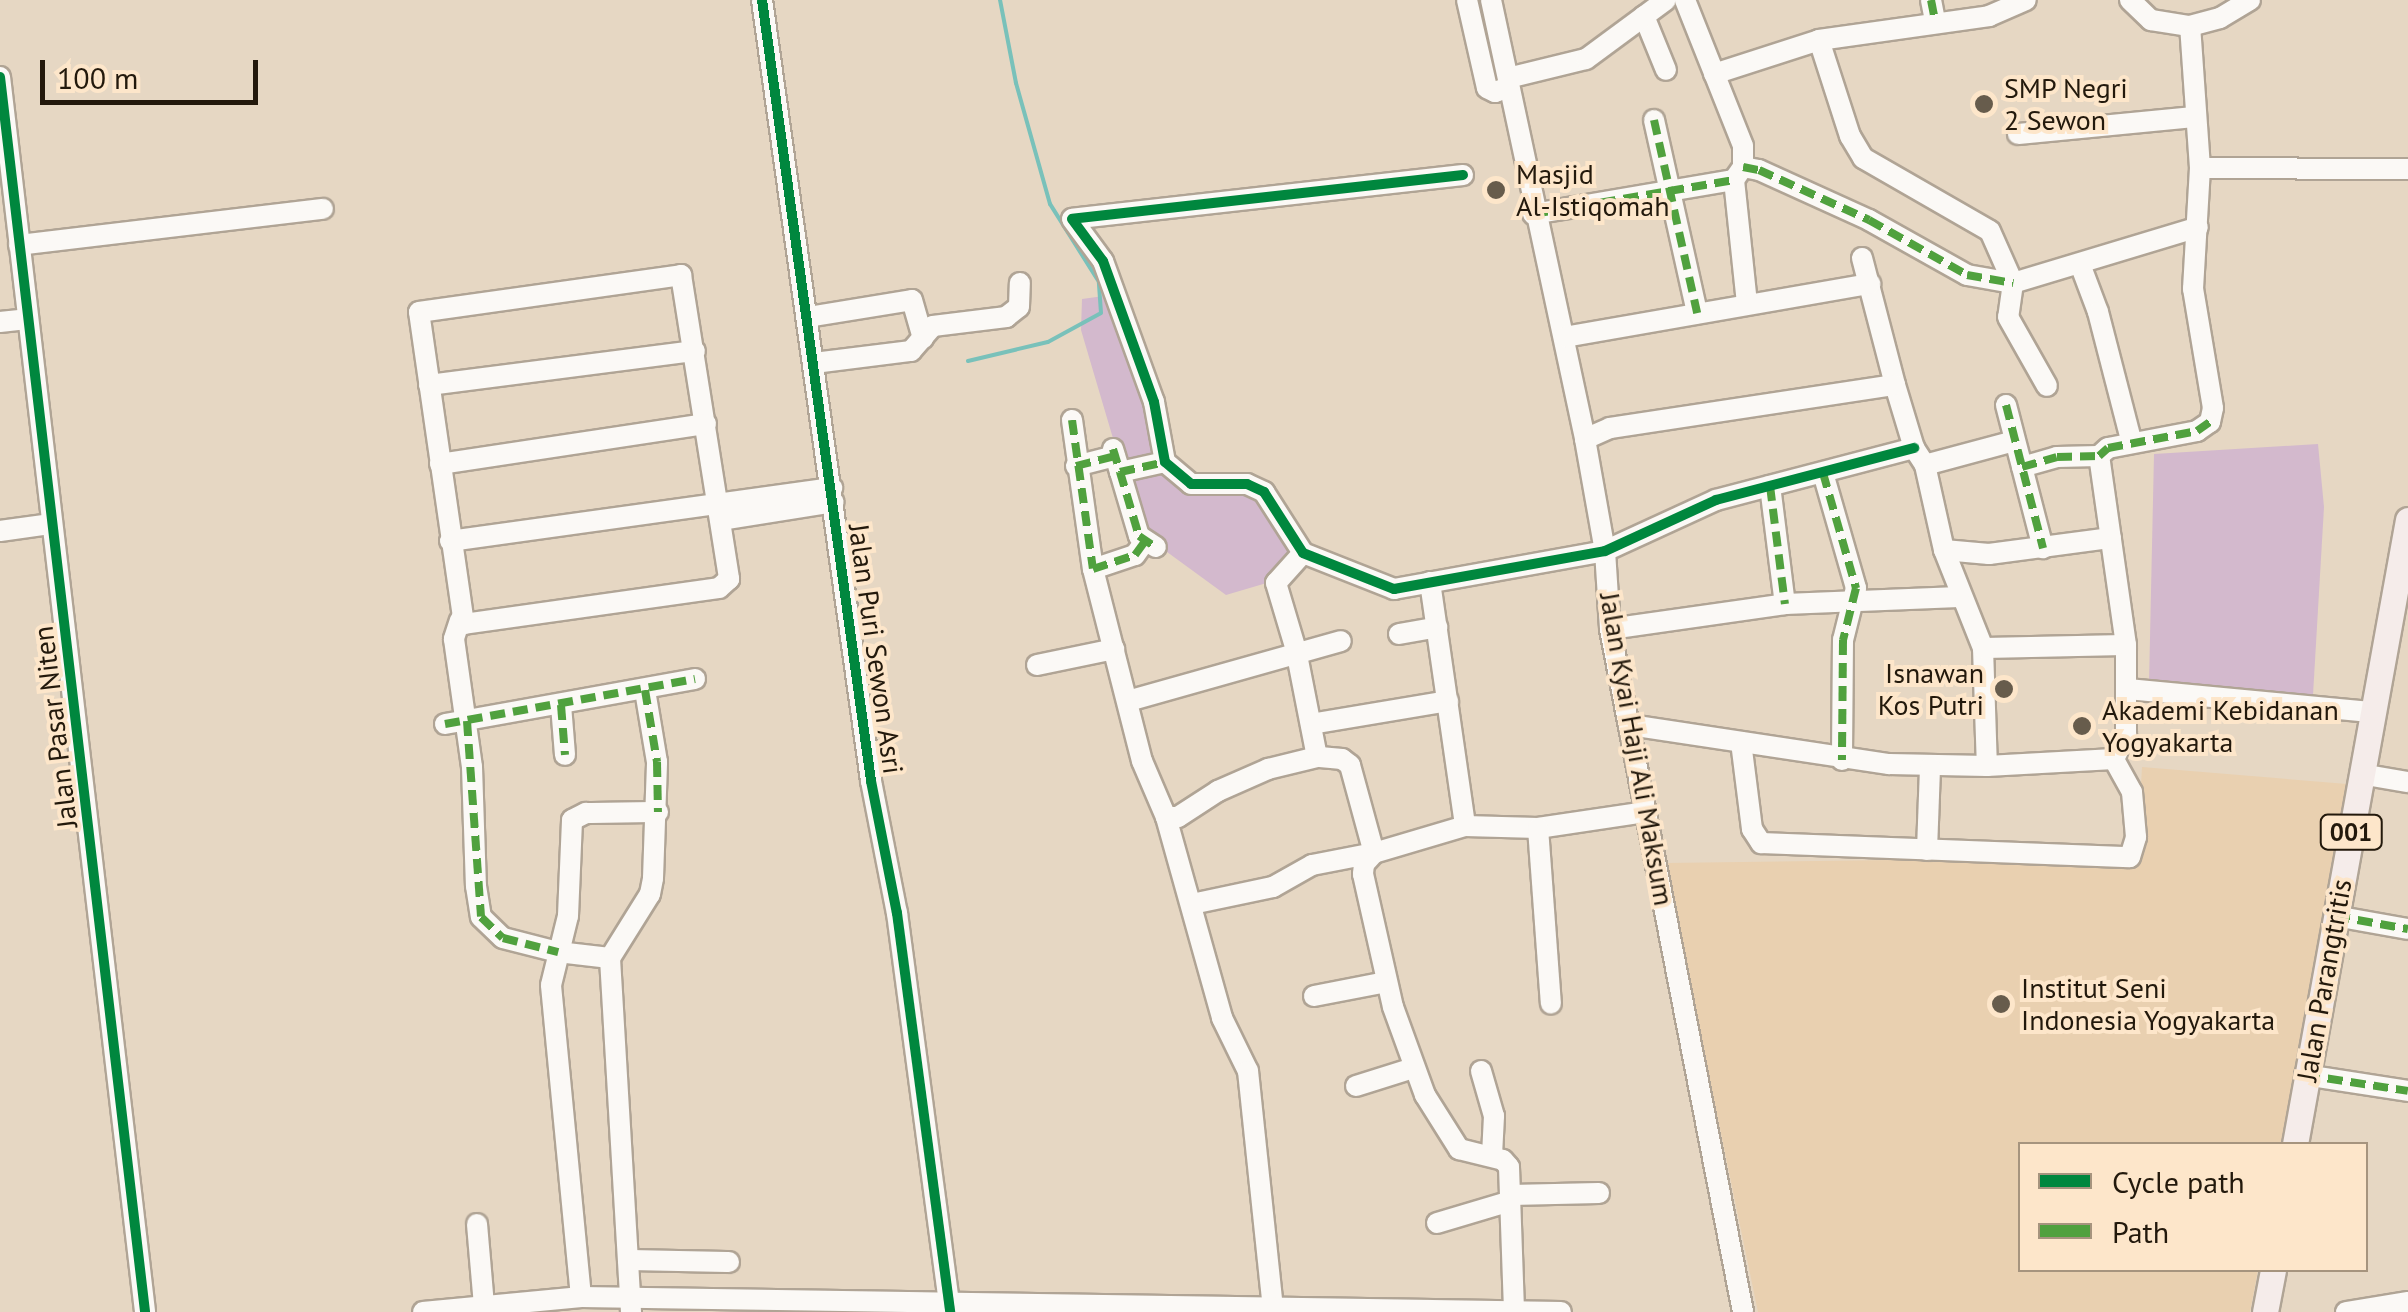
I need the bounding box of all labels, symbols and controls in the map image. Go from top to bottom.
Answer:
scale bar [45,40,262,102]
text: 100 m [57,58,138,97]
place label: SMP Negri 2 Sewon [2004,71,2129,137]
marker: SMP Negri 2 Sewon [1973,93,1995,115]
place label: Masjid Al-Istiqomah [1516,157,1670,223]
marker: Masjid Al-Istiqomah [1485,179,1507,201]
street label: Jalan Puri Sewon Asri [842,521,910,777]
street label: Jalan Kyai Haji Ali Maksum [1593,589,1681,909]
street label: Jalan Pasar Niten [26,624,84,830]
place label: Isnawan Kos Putri [1878,656,1984,722]
marker: Isnawan Kos Putri [1993,678,2015,700]
place label: Akademi Kebidanan Yogyakarta [2102,693,2339,759]
marker: Akademi Kebidanan Yogyakarta [2071,715,2093,737]
road number: 001 [2318,812,2384,852]
street label: Jalan Parangtritis [2290,876,2358,1084]
place label: Institut Seni Indonesia Yogyakarta [2021,971,2276,1037]
marker: Institut Seni Indonesia Yogyakarta [1990,993,2012,1015]
legend [2018,1142,2368,1272]
text: Cycle path [2112,1162,2245,1201]
text: Path [2112,1212,2169,1251]

